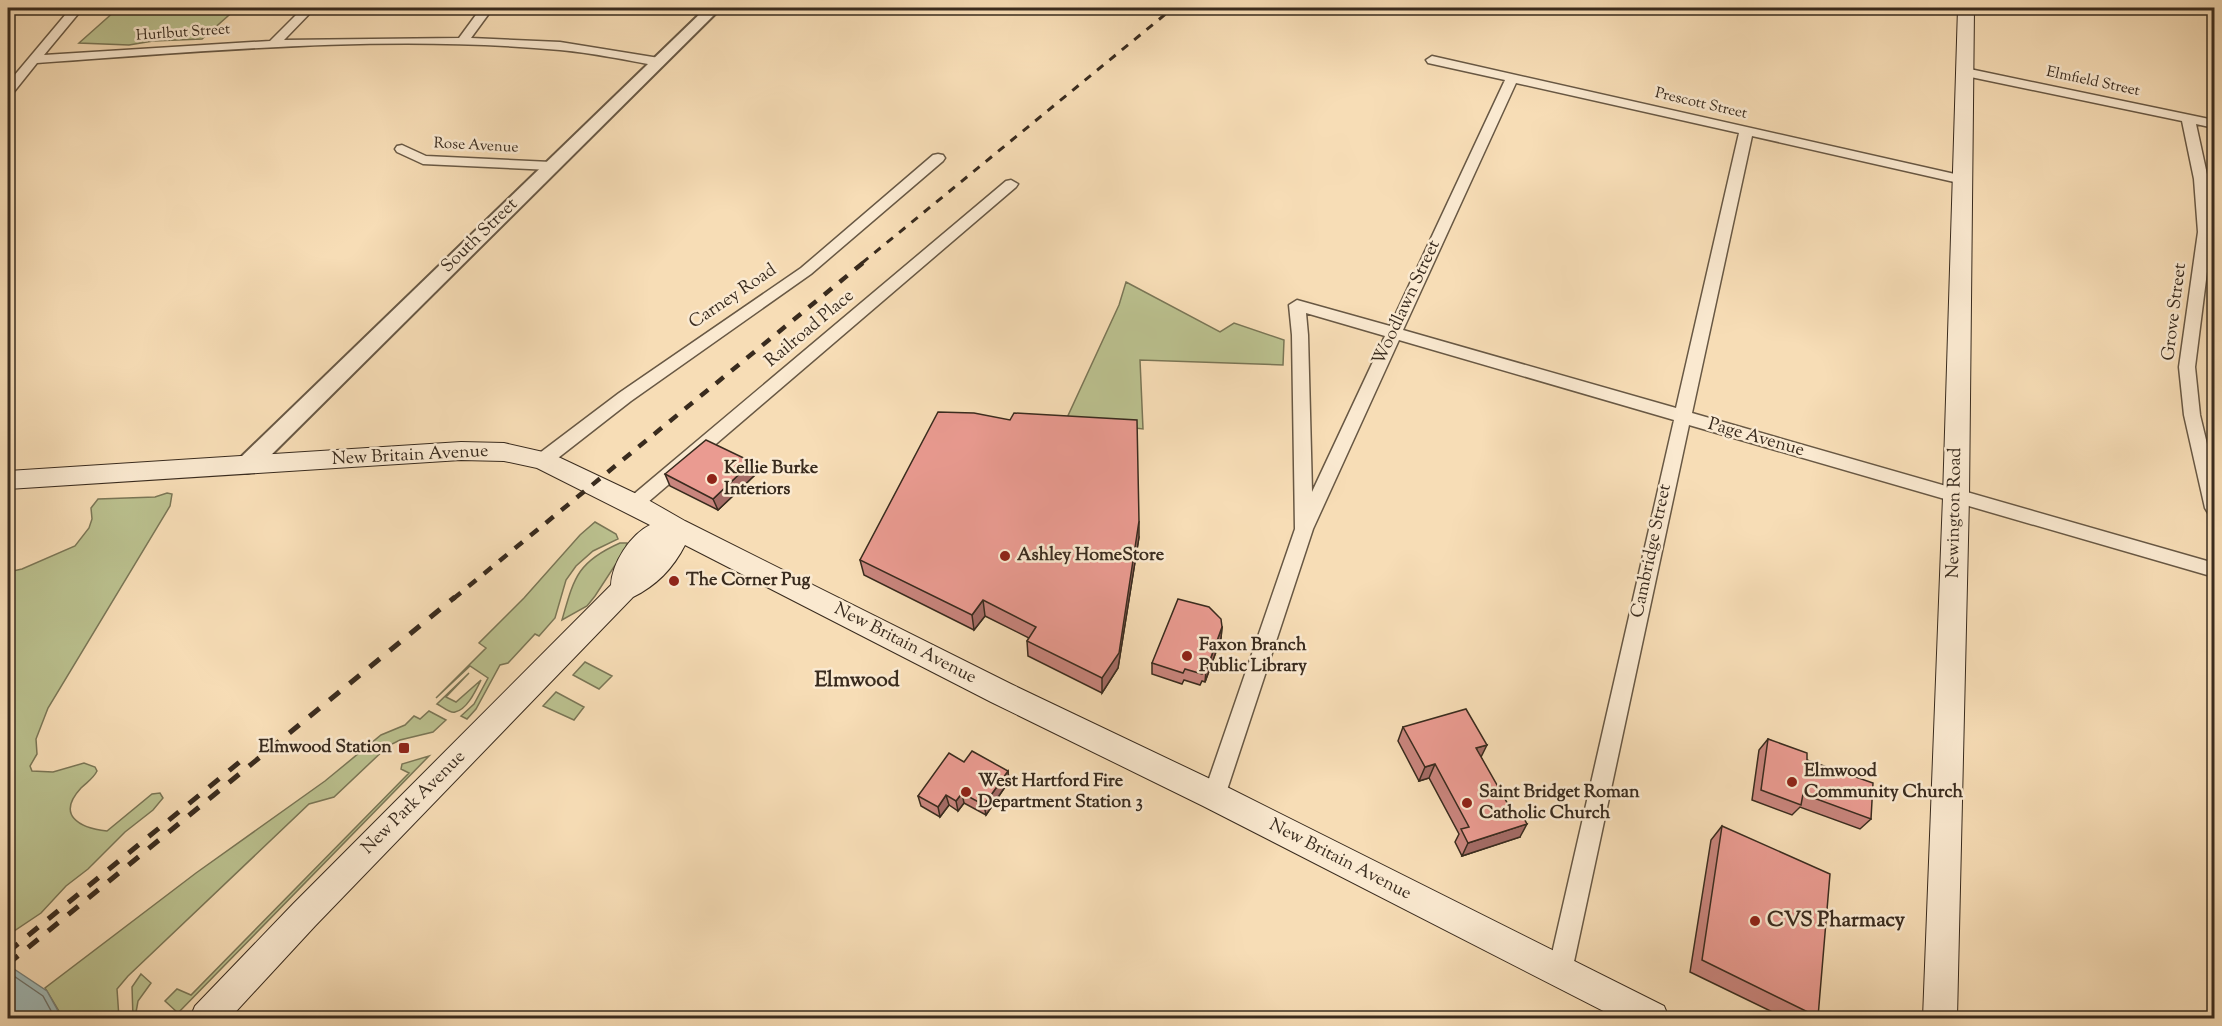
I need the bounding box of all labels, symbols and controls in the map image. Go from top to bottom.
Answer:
street label: Hurlbut Street [135,19,231,47]
street label: Elmfield Street [2044,62,2142,102]
street label: Prescott Street [1653,83,1749,125]
street label: Rose Avenue [433,133,519,159]
street label: South Street [436,193,524,279]
street label: Woodlawn Street [1367,236,1447,370]
street label: Carney Road [684,258,782,336]
street label: Grove Street [2156,262,2194,362]
street label: Railroad Place [760,284,860,374]
street label: Page Avenue [1705,412,1807,464]
street label: New Britain Avenue [331,439,489,473]
street label: Newington Road [1941,447,1969,579]
place label: Kellie Burke Interiors [724,456,819,503]
marker: Kellie Burke Interiors [705,472,719,486]
street label: Cambridge Street [1625,482,1679,620]
place label: Ashley HomeStore [1017,543,1165,569]
marker: Ashley HomeStore [998,549,1012,563]
place label: The Corner Pug [686,568,811,594]
marker: The Corner Pug [667,574,681,588]
street label: New Britain Avenue [829,597,981,691]
place label: Faxon Branch Public Library [1199,633,1307,680]
marker: Faxon Branch Public Library [1180,649,1194,663]
district label: Elmwood [814,666,900,696]
place label: Elmwood Station [258,735,392,761]
marker: Elmwood Station [397,741,411,755]
street label: New Park Avenue [356,745,472,861]
place label: Elmwood Community Church [1804,759,1963,806]
place label: West Hartford Fire Department Station 3 [978,769,1143,816]
marker: Elmwood Community Church [1785,775,1799,789]
place label: Saint Bridget Roman Catholic Church [1479,780,1640,827]
marker: West Hartford Fire Department Station 3 [959,785,973,799]
marker: Saint Bridget Roman Catholic Church [1460,796,1474,810]
street label: New Britain Avenue [1264,813,1416,907]
place label: CVS Pharmacy [1767,906,1905,936]
marker: CVS Pharmacy [1748,914,1762,928]

